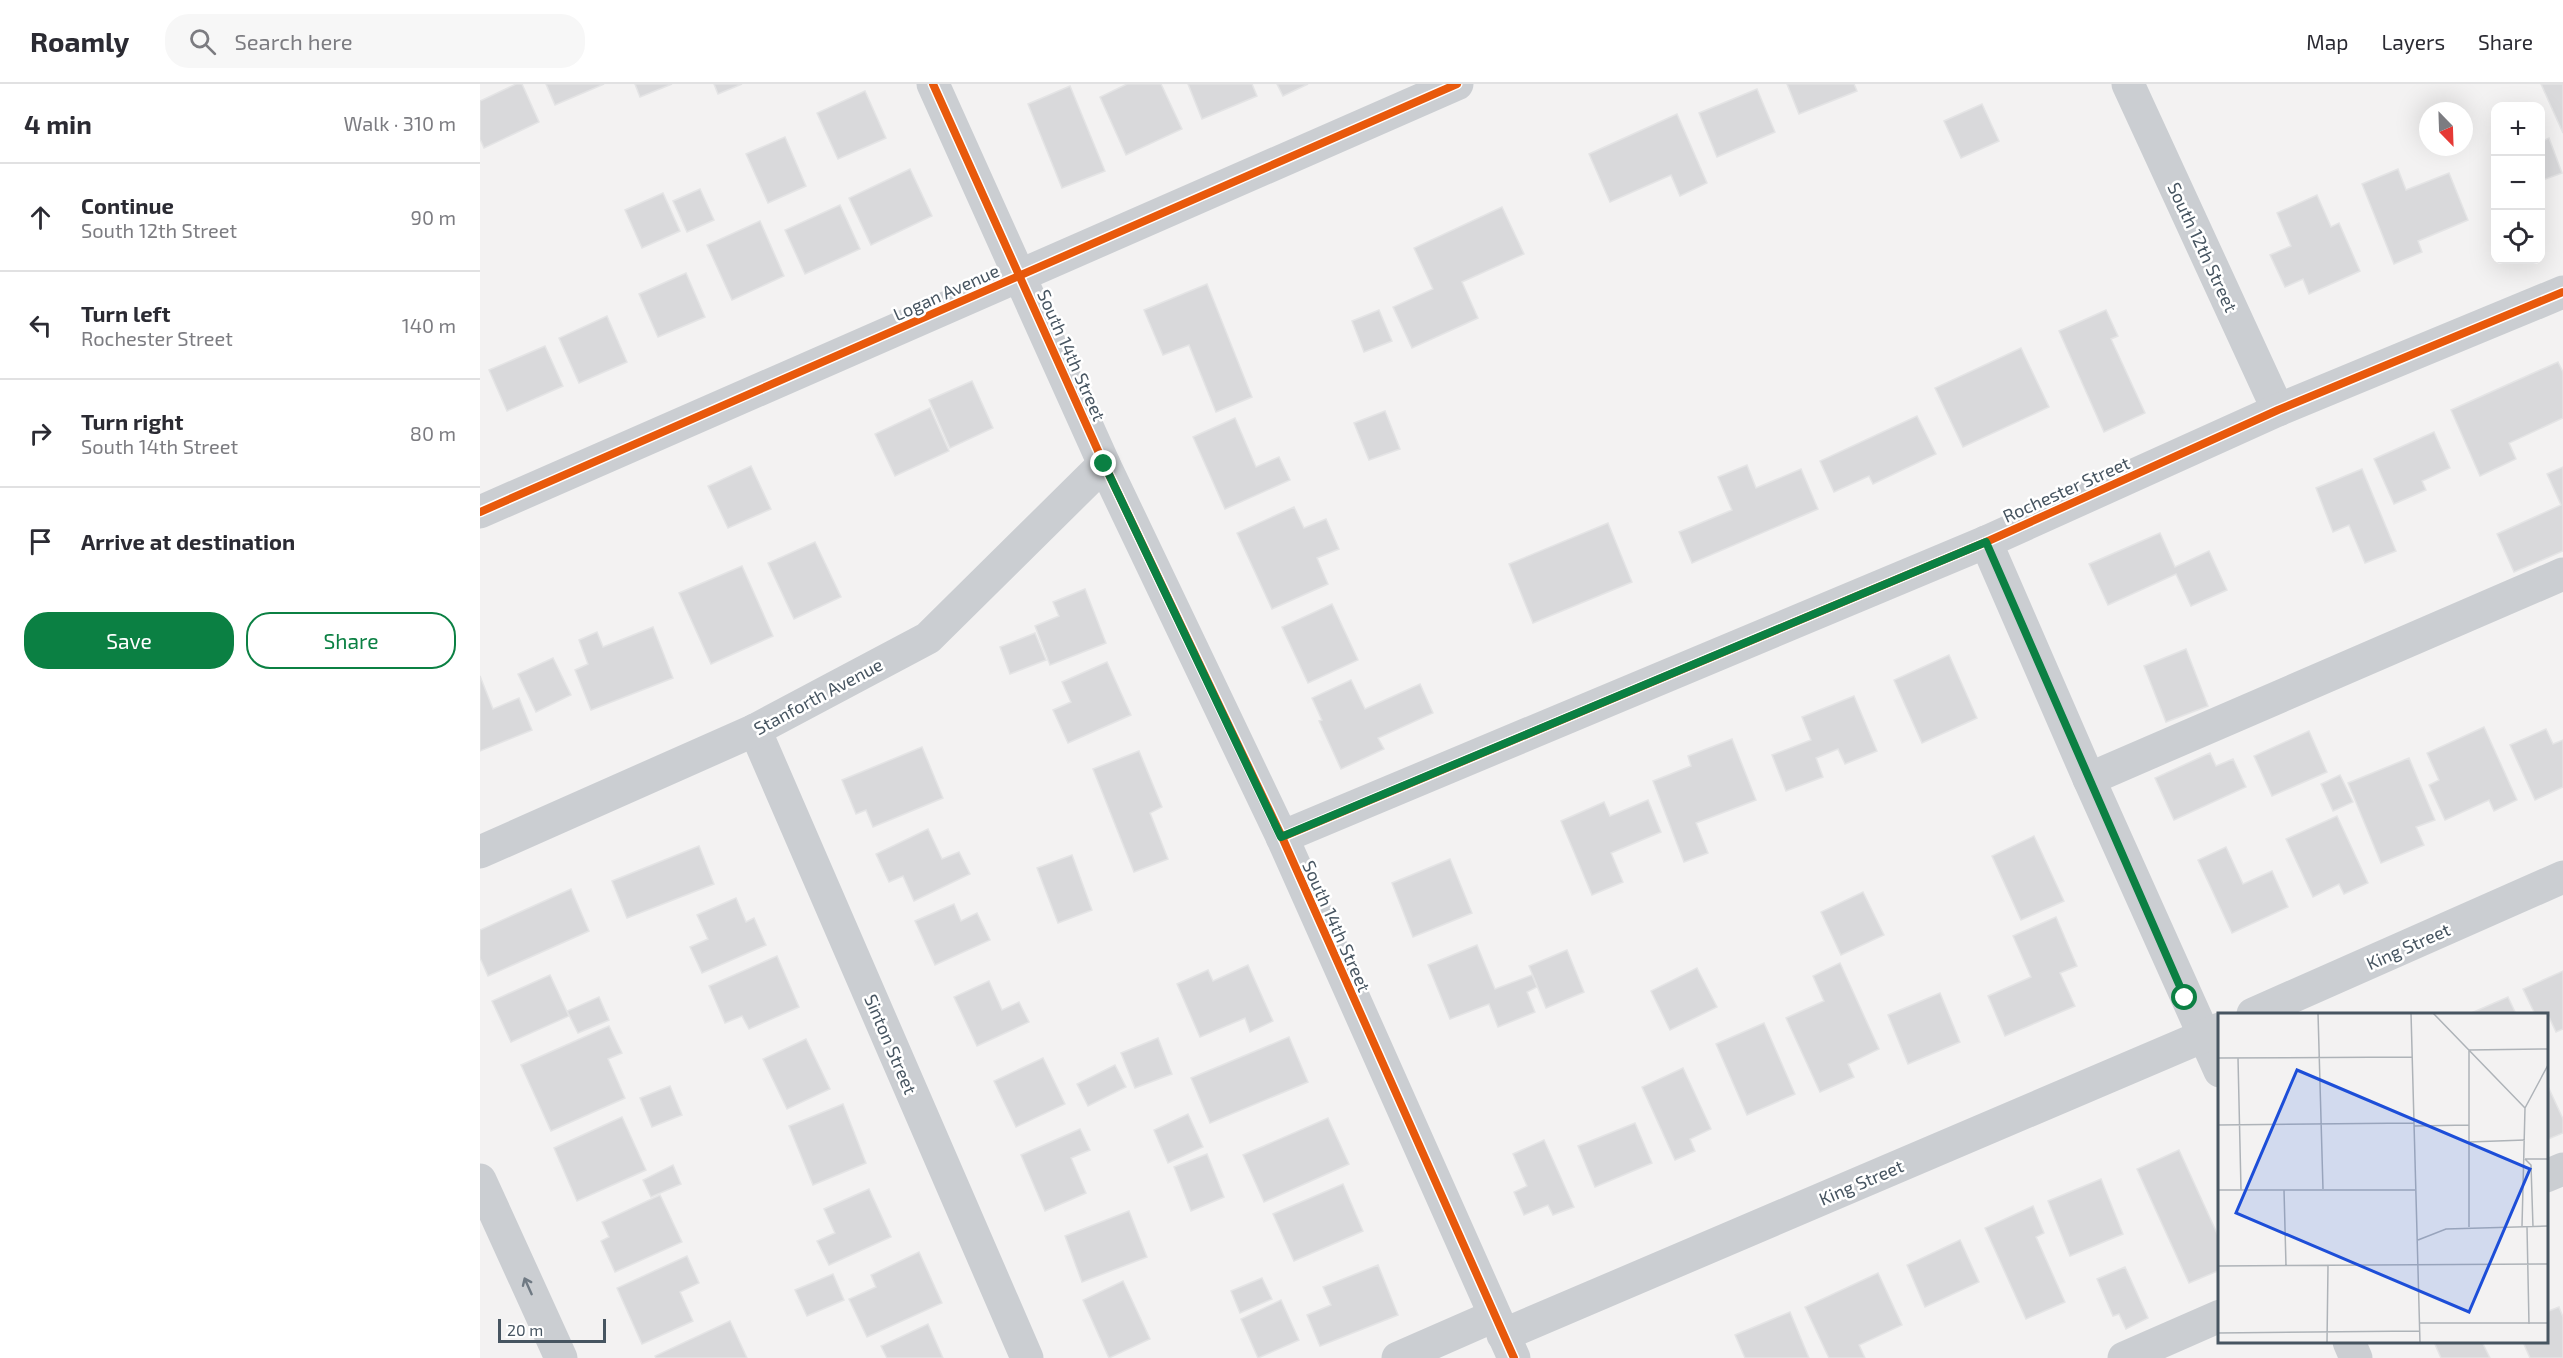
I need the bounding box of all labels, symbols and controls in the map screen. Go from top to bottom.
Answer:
search box [165,14,585,68]
text: Roamly [30,24,129,58]
icon: search [186,25,219,58]
text: Search here [234,28,353,54]
text: Map [2306,29,2348,54]
text: Layers [2381,29,2445,54]
text: Share [2478,29,2533,54]
north arrow [2419,102,2473,156]
map controls [2491,102,2545,264]
button: + [2491,102,2545,156]
text: 4 min [24,108,92,139]
text: Walk · 310 m [344,111,456,135]
button: − [2491,156,2545,210]
street label: South 12th Street [2163,179,2243,315]
text: Continue [81,192,174,218]
icon: ahead [24,201,57,234]
text: 90 m [411,205,456,229]
button: locate [2491,210,2545,264]
text: South 12th Street [81,218,237,242]
street label: Logan Avenue [890,259,1002,325]
street label: South 14th Street [1033,286,1111,424]
text: Turn left [81,300,170,326]
icon: left [24,309,57,342]
text: 140 m [402,313,456,337]
text: Rochester Street [81,326,233,350]
text: Turn right [81,408,183,434]
icon: right [24,417,57,450]
text: 80 m [410,421,456,445]
text: South 14th Street [81,434,238,458]
route end [1090,450,1116,476]
street label: Rochester Street [1999,451,2133,527]
icon: arrive [24,525,57,558]
text: Arrive at destination [81,528,295,554]
button: Save [24,612,234,669]
button: Share [246,612,456,669]
street label: Stanforth Avenue [750,653,886,739]
street label: South 14th Street [1298,857,1376,995]
street label: King Street [2363,918,2454,974]
route start [2171,984,2197,1010]
street label: Sinton Street [860,991,922,1097]
inset map [2218,1013,2548,1343]
street label: King Street [1815,1154,1907,1210]
one-way arrow [522,1277,533,1295]
scale bar [498,1316,606,1344]
text: 20 m [507,1320,543,1339]

